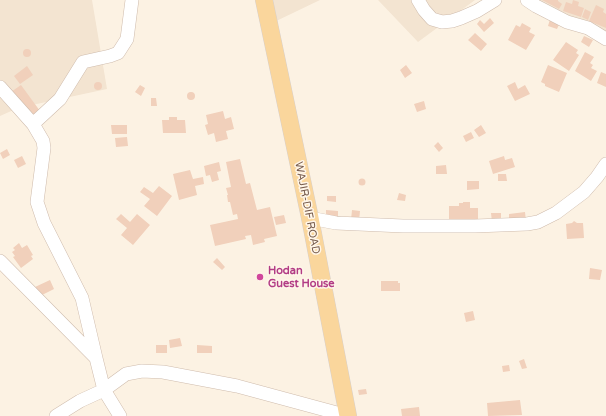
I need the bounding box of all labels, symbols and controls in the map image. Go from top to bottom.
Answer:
street label: WAJIR-DIF ROAD [292,161,322,255]
place label: Hodan Guest House [268,264,335,290]
marker: Hodan Guest House [255,272,265,282]

